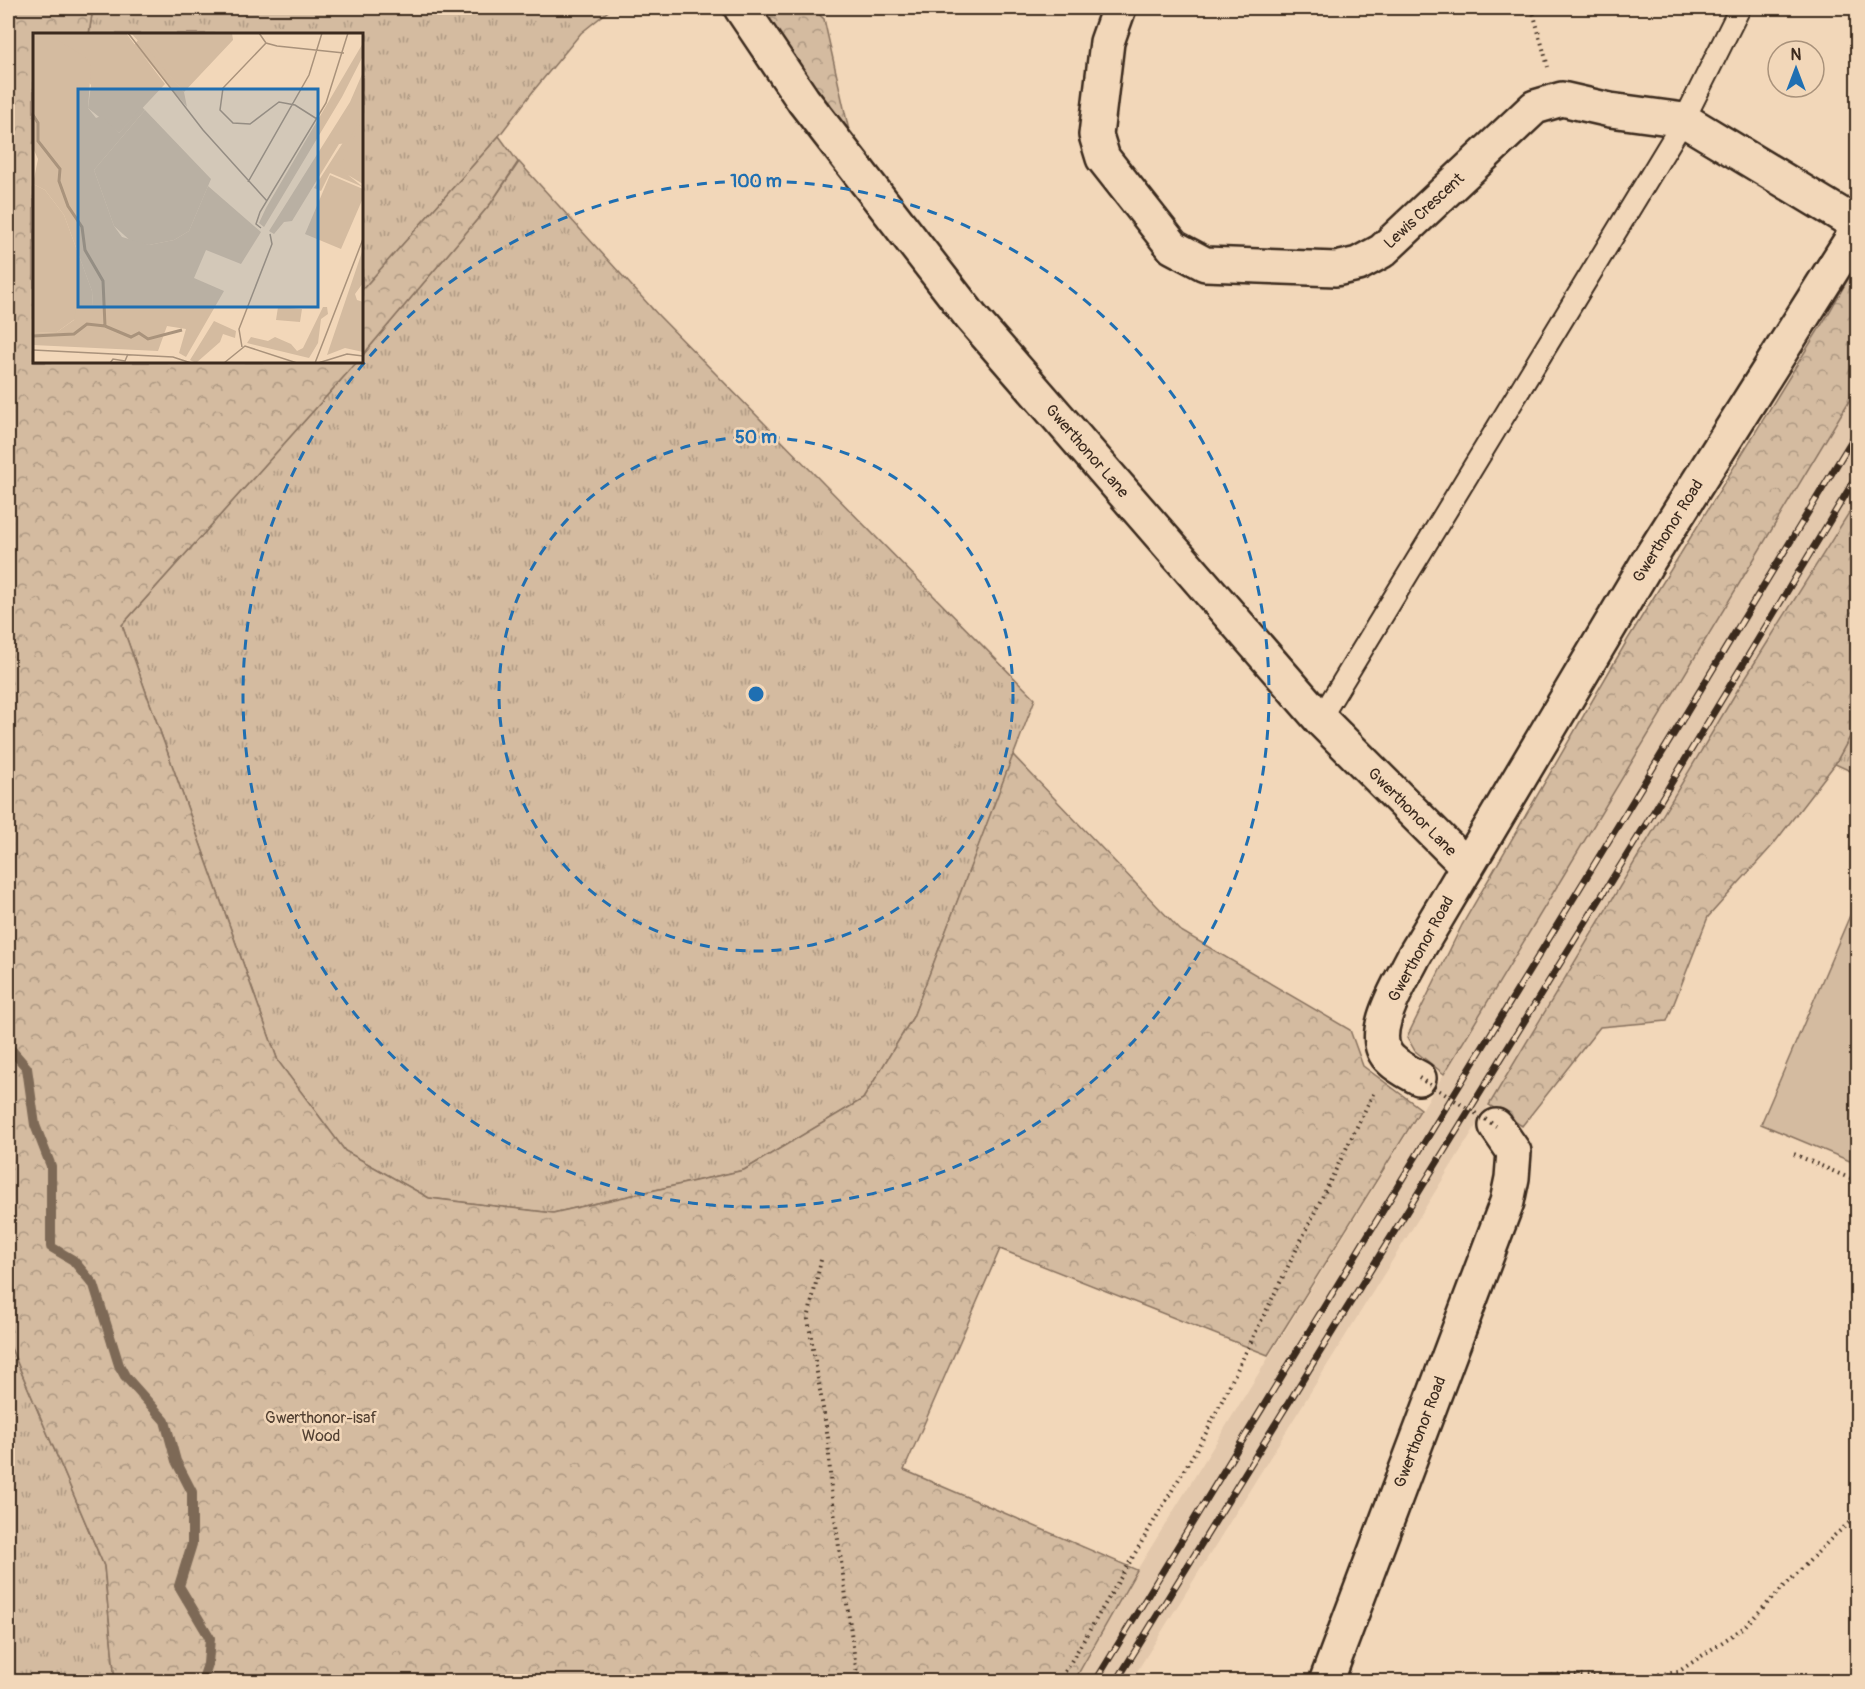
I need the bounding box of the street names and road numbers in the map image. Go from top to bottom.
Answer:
street label: Lewis Crescent [1380,168,1469,253]
street label: Gwerthonor Lane [1041,400,1133,502]
street label: Gwerthonor Road [1628,476,1708,586]
street label: Gwerthonor Lane [1363,763,1461,861]
street label: Gwerthonor Road [1384,893,1458,1005]
street label: Gwerthonor Road [1390,1373,1450,1491]

